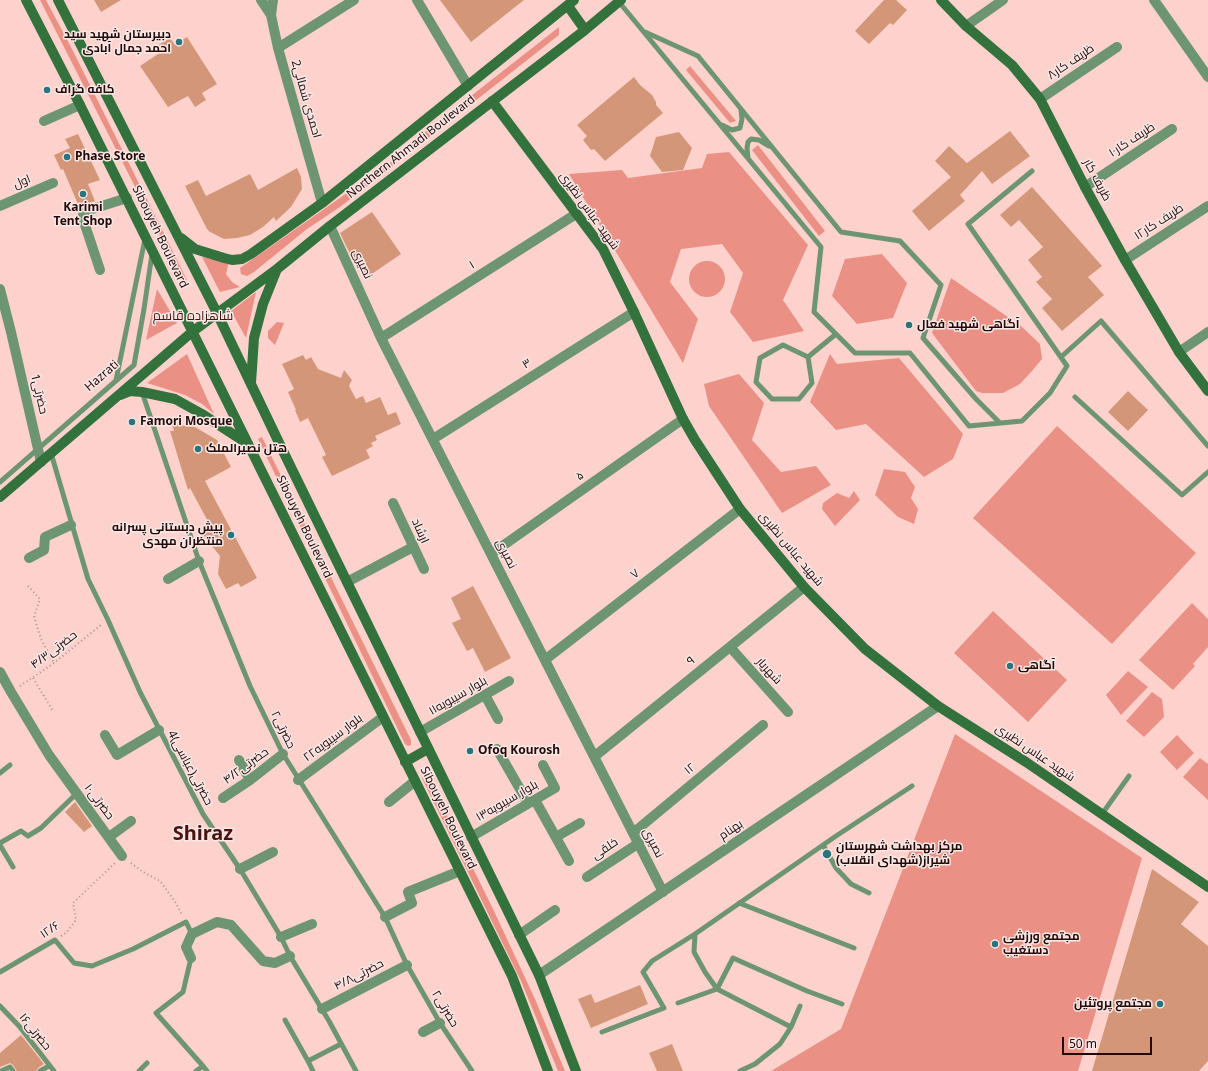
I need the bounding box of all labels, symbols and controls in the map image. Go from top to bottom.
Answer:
place label: دبیرستان شهید سید احمد جمال آبادی [64,28,171,56]
marker: دبیرستان شهید سید احمد جمال آبادی [174,37,184,47]
street label: ظریف کار۸ [1045,41,1097,83]
street label: 2احمدی شمالی [288,58,324,140]
place label: کافه گراف [55,83,115,97]
marker: کافه گراف [42,85,52,95]
street label: Northern Ahmadi Boulevard [344,92,478,202]
street label: ظریف کار۱۰ [1106,120,1158,160]
place label: Phase Store [75,150,145,164]
marker: Phase Store [62,152,72,162]
street label: ظریف کار [1080,156,1114,204]
street label: شهید عباس نظیری [556,169,622,253]
street label: اول [11,172,33,192]
street label: Sibouyeh Boulevard [129,183,191,291]
marker: Karimi Tent Shop [78,189,88,199]
place label: Karimi Tent Shop [54,201,112,229]
street label: ظریف کار۱۲ [1132,201,1186,243]
street label: نصیری [349,247,375,281]
street label: ۱ [467,258,477,272]
district label: شاهزاده قاسم [153,308,233,324]
place label: آگاهی شهید فعال [917,318,1019,332]
marker: آگاهی شهید فعال [904,320,914,330]
street label: ۳ [520,356,534,372]
street label: Hazrati [82,357,122,395]
street label: 1حضرتی [27,373,51,415]
place label: Famori Mosque [140,415,232,429]
marker: Famori Mosque [127,417,137,427]
place label: هتل نصیرالملک [206,442,287,456]
marker: هتل نصیرالملک [193,444,203,454]
street label: ۵ [573,468,587,484]
street label: Sibouyeh Boulevard [273,473,335,581]
street label: شهید عباس نظیری [756,509,826,589]
street label: ارشاد [408,516,432,546]
place label: پیش دبستانی پسرانه منتظران مهدی [112,521,223,549]
marker: پیش دبستانی پسرانه منتظران مهدی [226,530,236,540]
street label: نصیری [492,537,520,571]
street label: ۷ [628,566,642,582]
street label: حضرتی۴/۳ [28,628,80,672]
street label: ۹ [684,653,698,669]
street label: شهریار [753,655,785,687]
place label: آگاهی [1018,659,1055,673]
marker: آگاهی [1005,661,1015,671]
street label: بلوار سیبویه۱۱ [426,674,490,718]
street label: حضرتی۲ [268,709,298,751]
street label: بلوار سیبویه۲۲ [301,711,365,765]
street label: شهید عباس نظیری [993,721,1077,785]
street label: 4حضرتی(عباسی) [164,728,216,808]
place label: Ofoq Kourosh [478,744,560,758]
street label: حضرتی۴/۲ [220,745,272,787]
marker: Ofoq Kourosh [465,746,475,756]
street label: ۱۲ [682,760,698,778]
street label: Sibouyeh Boulevard [417,764,479,872]
street label: بلوار سیبویه۱۳ [473,777,541,825]
street label: حضرتی۱۰ [81,781,117,823]
street label: بهنام [716,817,746,843]
district label: Shiraz [173,822,233,846]
street label: نصیری [639,826,667,860]
street label: خلقی [589,835,621,863]
place label: مرکز بهداشت شهرستان شیراز(شهدای انقلاب) [836,840,962,868]
marker: مرکز بهداشت شهرستان شیراز(شهدای انقلاب) [821,848,833,860]
street label: ۱۲/۶ [38,918,62,942]
place label: مجتمع ورزشی دستغیب [1003,930,1080,958]
marker: مجتمع ورزشی دستغیب [990,939,1000,949]
street label: حضرتی۴/۸ [332,956,386,994]
street label: حضرتی۲ [428,988,462,1030]
place label: مجتمع پروتئین [1074,997,1152,1011]
marker: مجتمع پروتئین [1155,999,1165,1009]
street label: حضرتی۱۶ [16,1011,54,1053]
scale bar [1064,1029,1154,1055]
text: 50 m [1069,1035,1097,1052]

